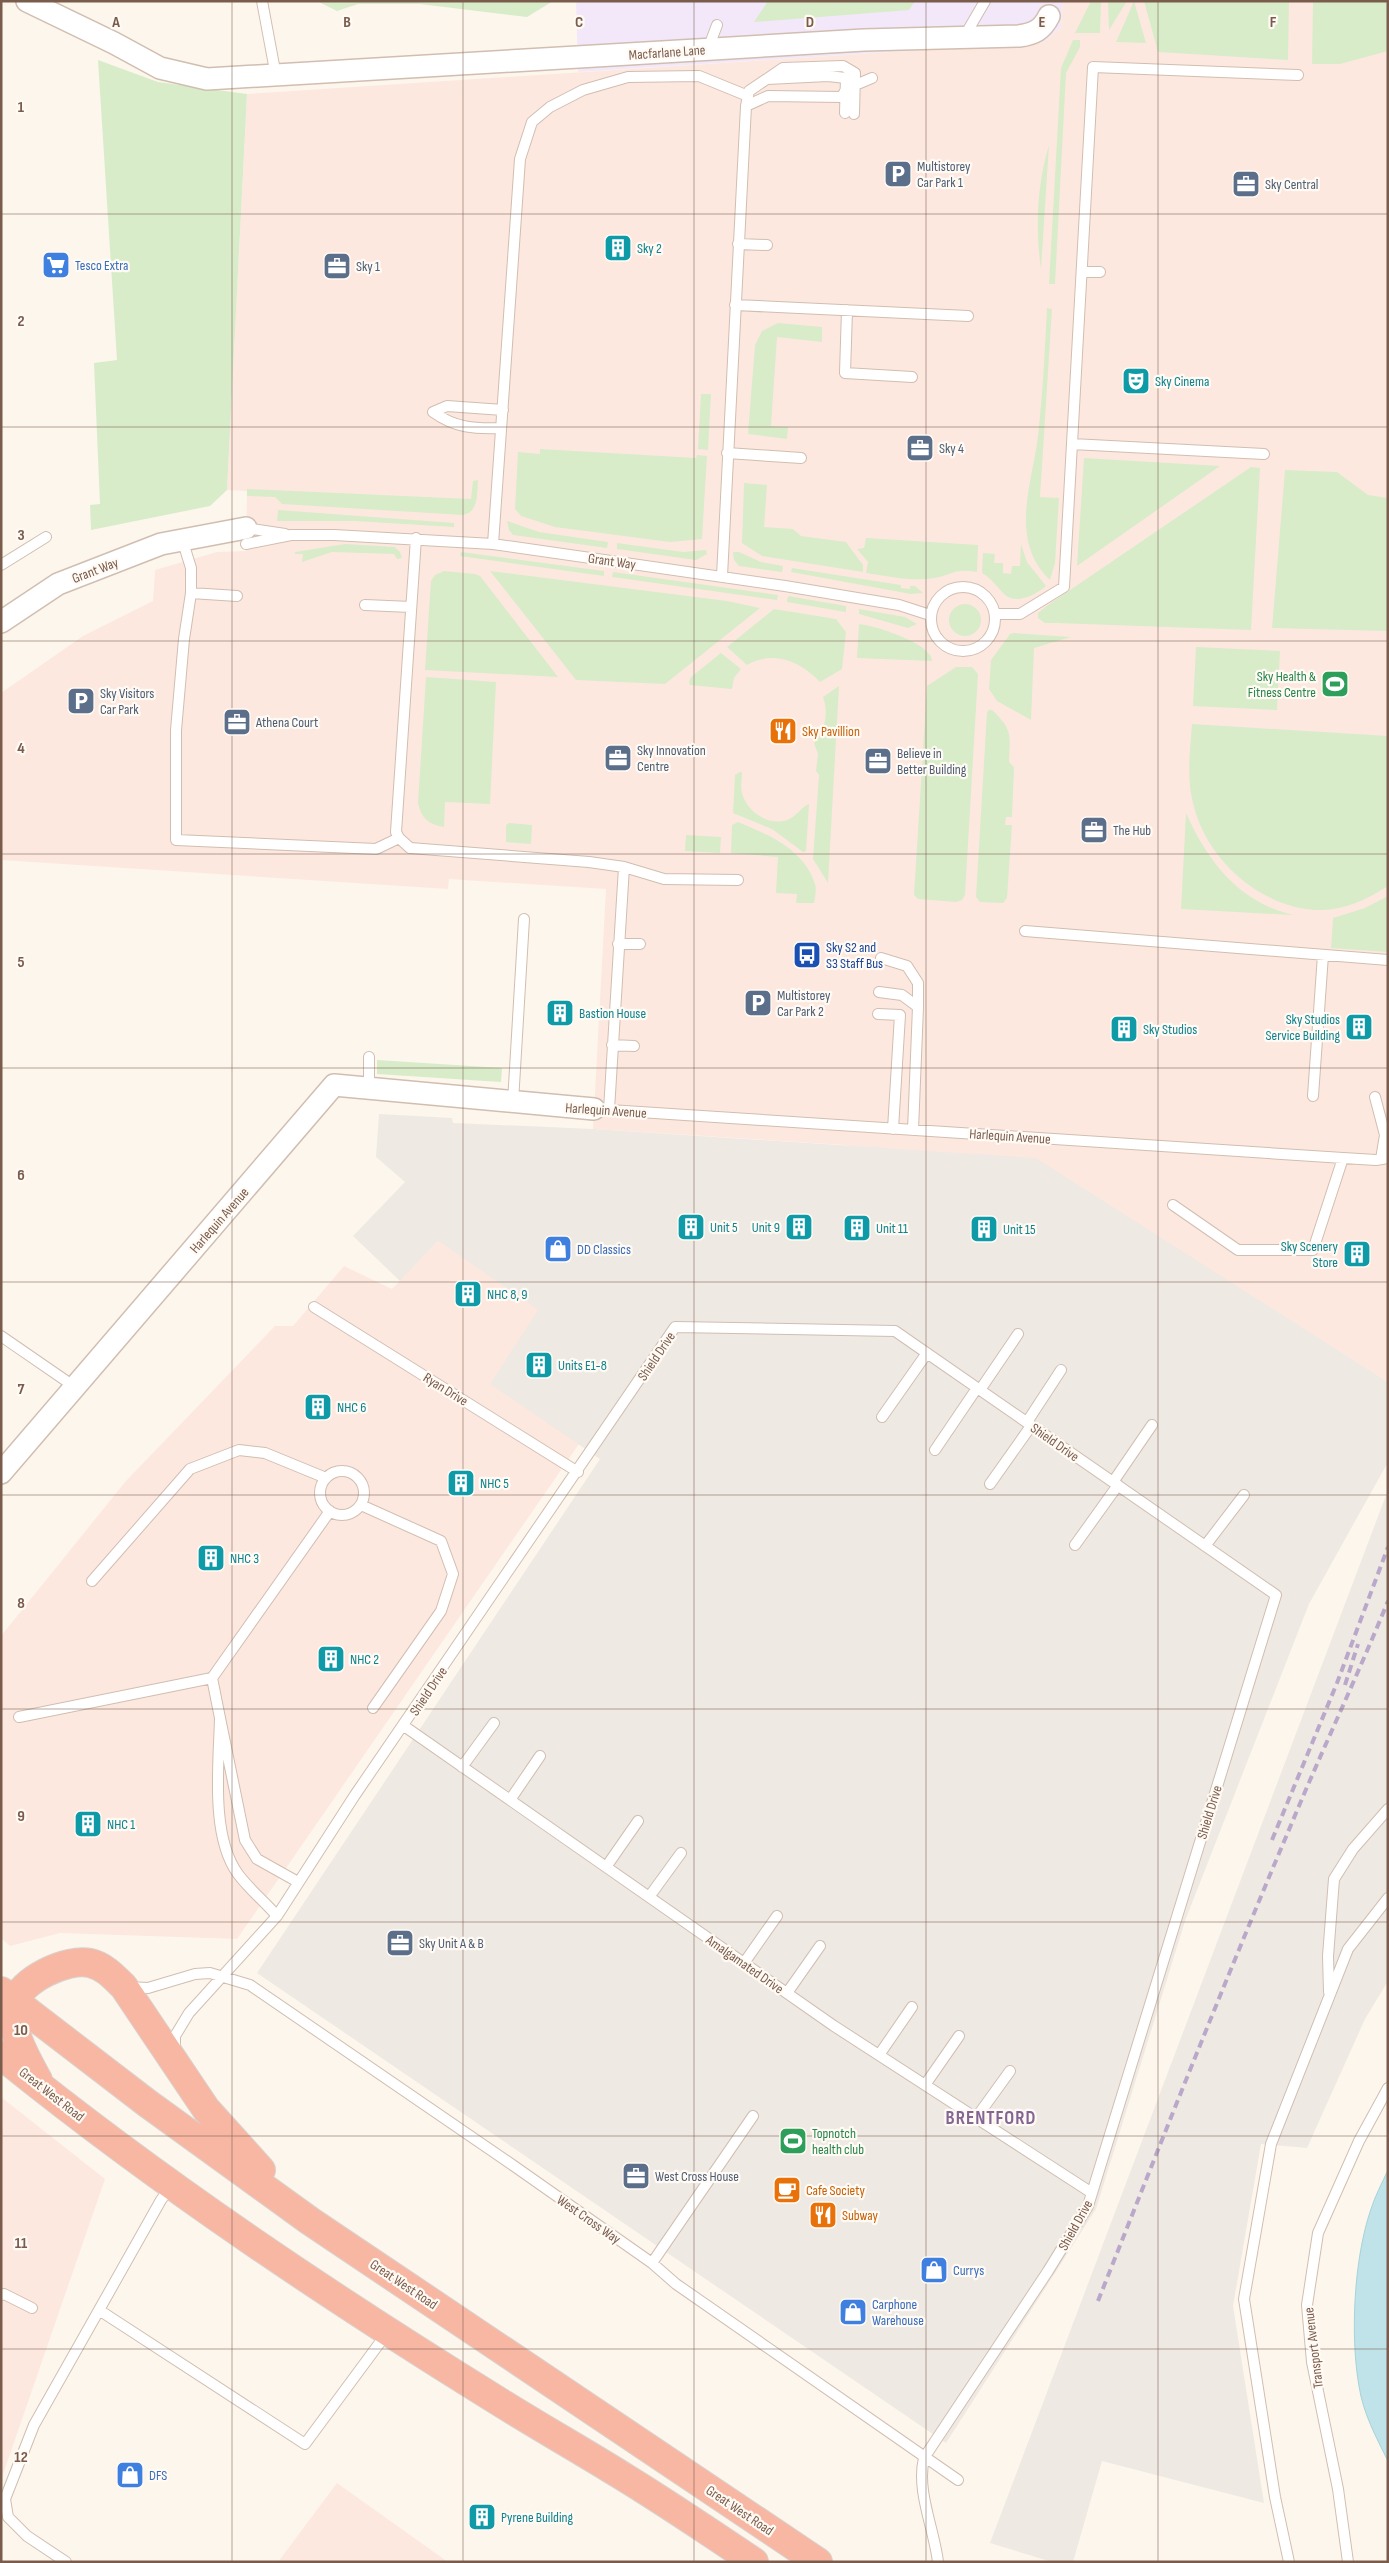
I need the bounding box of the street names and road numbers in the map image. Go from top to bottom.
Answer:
street label: Macfarlane Lane [628,41,706,64]
street label: Grant Way [587,550,638,573]
street label: Grant Way [70,554,121,587]
street label: Harlequin Avenue [565,1099,647,1122]
street label: Harlequin Avenue [969,1125,1051,1148]
street label: Harlequin Avenue [186,1184,253,1257]
street label: Shield Drive [634,1329,679,1384]
street label: Ryan Drive [420,1369,471,1410]
street label: Shield Drive [1027,1420,1082,1465]
street label: Shield Drive [406,1664,451,1719]
street label: Shield Drive [1193,1783,1226,1841]
street label: Amalgamated Drive [702,1931,787,1997]
street label: Great West Road [16,2064,88,2125]
street label: West Cross Way [554,2191,624,2248]
street label: Shield Drive [1055,2197,1096,2254]
street label: Great West Road [367,2256,441,2313]
street label: Transport Avenue [1300,2307,1327,2389]
street label: Great West Road [703,2482,777,2539]

